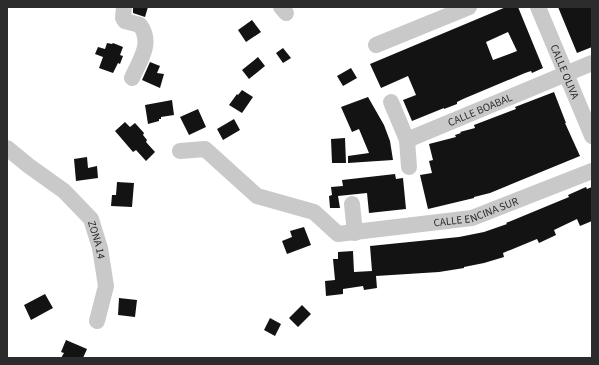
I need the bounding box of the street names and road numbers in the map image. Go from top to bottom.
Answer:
street label: CALLE OLIVA [547,42,583,101]
street label: CALLE BOABAL [445,89,515,130]
street label: CALLE ENCINA SUR [433,193,520,230]
street label: ZONA 14 [84,219,109,261]

